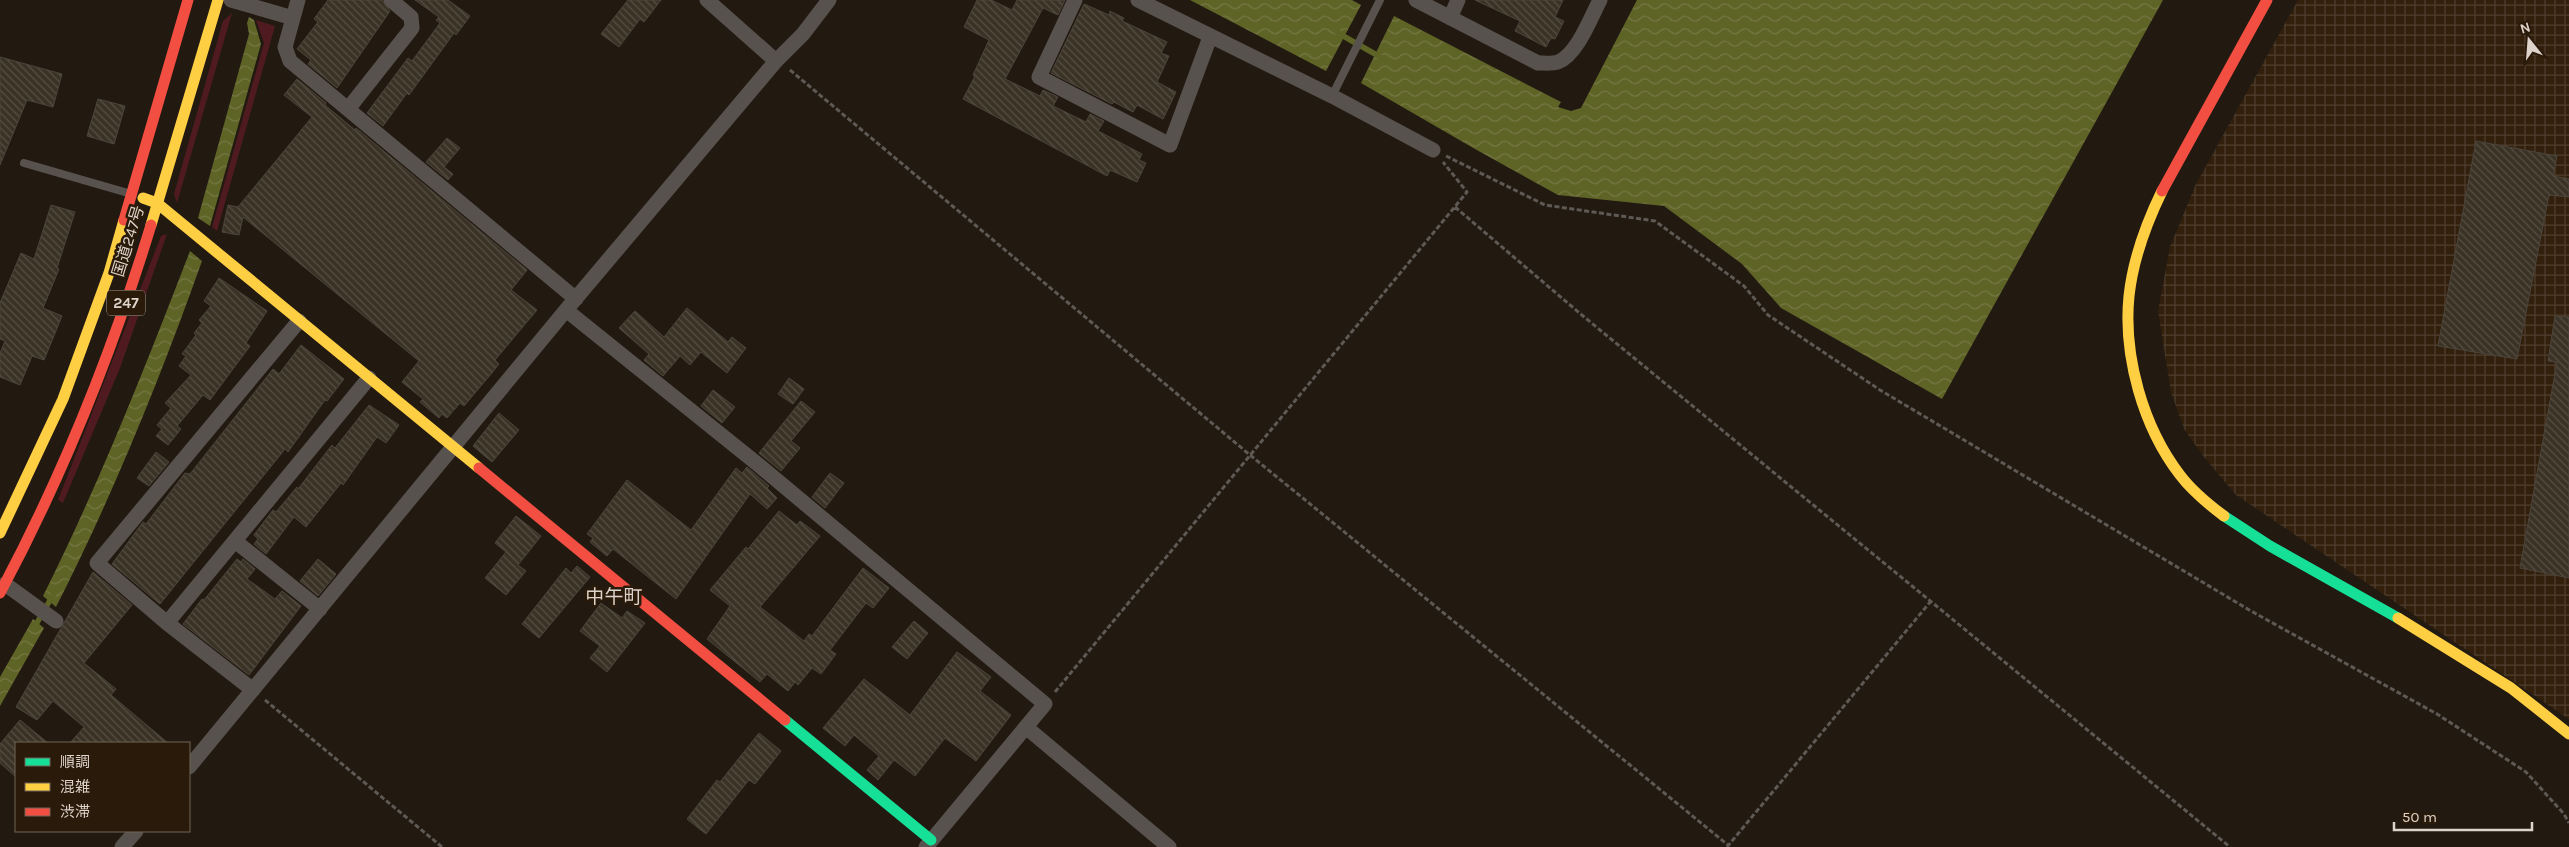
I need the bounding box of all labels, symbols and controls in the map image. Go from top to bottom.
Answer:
north arrow [2504,15,2554,65]
text: N [2518,18,2533,38]
street label: 国道247号 [108,203,148,279]
road number: 247 [107,290,145,316]
district label: 中午町 [585,586,643,608]
legend [15,742,190,832]
text: 順調 [60,753,90,771]
text: 混雑 [60,778,90,796]
scale bar [2394,800,2532,832]
text: 渋滞 [60,803,90,821]
text: 50 m [2402,808,2437,826]

